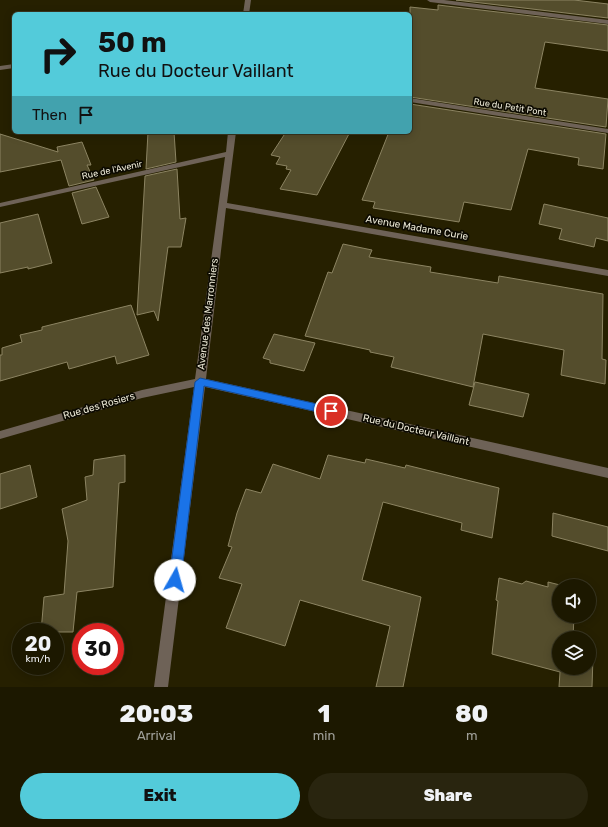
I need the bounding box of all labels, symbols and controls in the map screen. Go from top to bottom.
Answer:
text: 50 m [98,26,167,59]
icon: right [32,28,84,80]
text: Rue du Docteur Vaillant [98,60,294,82]
street label: Rue du Petit Pont [473,96,548,118]
icon: arrive [75,104,97,126]
text: Then [32,106,67,124]
street label: Rue de l'Avenir [81,159,144,181]
street label: Avenue Madame Curie [365,213,470,243]
street label: Avenue des Marronniers [195,258,221,370]
street label: Rue des Rosiers [62,390,136,422]
pin [314,394,348,428]
icon: arrive [320,400,342,422]
street label: Rue du Docteur Vaillant [362,412,470,448]
position arrow [154,559,196,601]
map controls [552,579,596,675]
button: sound [552,579,596,623]
speed limit sign: 30 [72,623,124,675]
button: layers [552,631,596,675]
text: 20 [25,632,51,656]
text: km/h [26,653,50,665]
text: 20:03 [120,700,193,728]
text: 1 [318,700,330,728]
text: 80 [455,700,488,728]
text: Arrival [137,728,176,743]
text: min [313,728,335,743]
text: m [466,728,477,743]
button: Exit [20,773,300,819]
button: Share [308,773,588,819]

